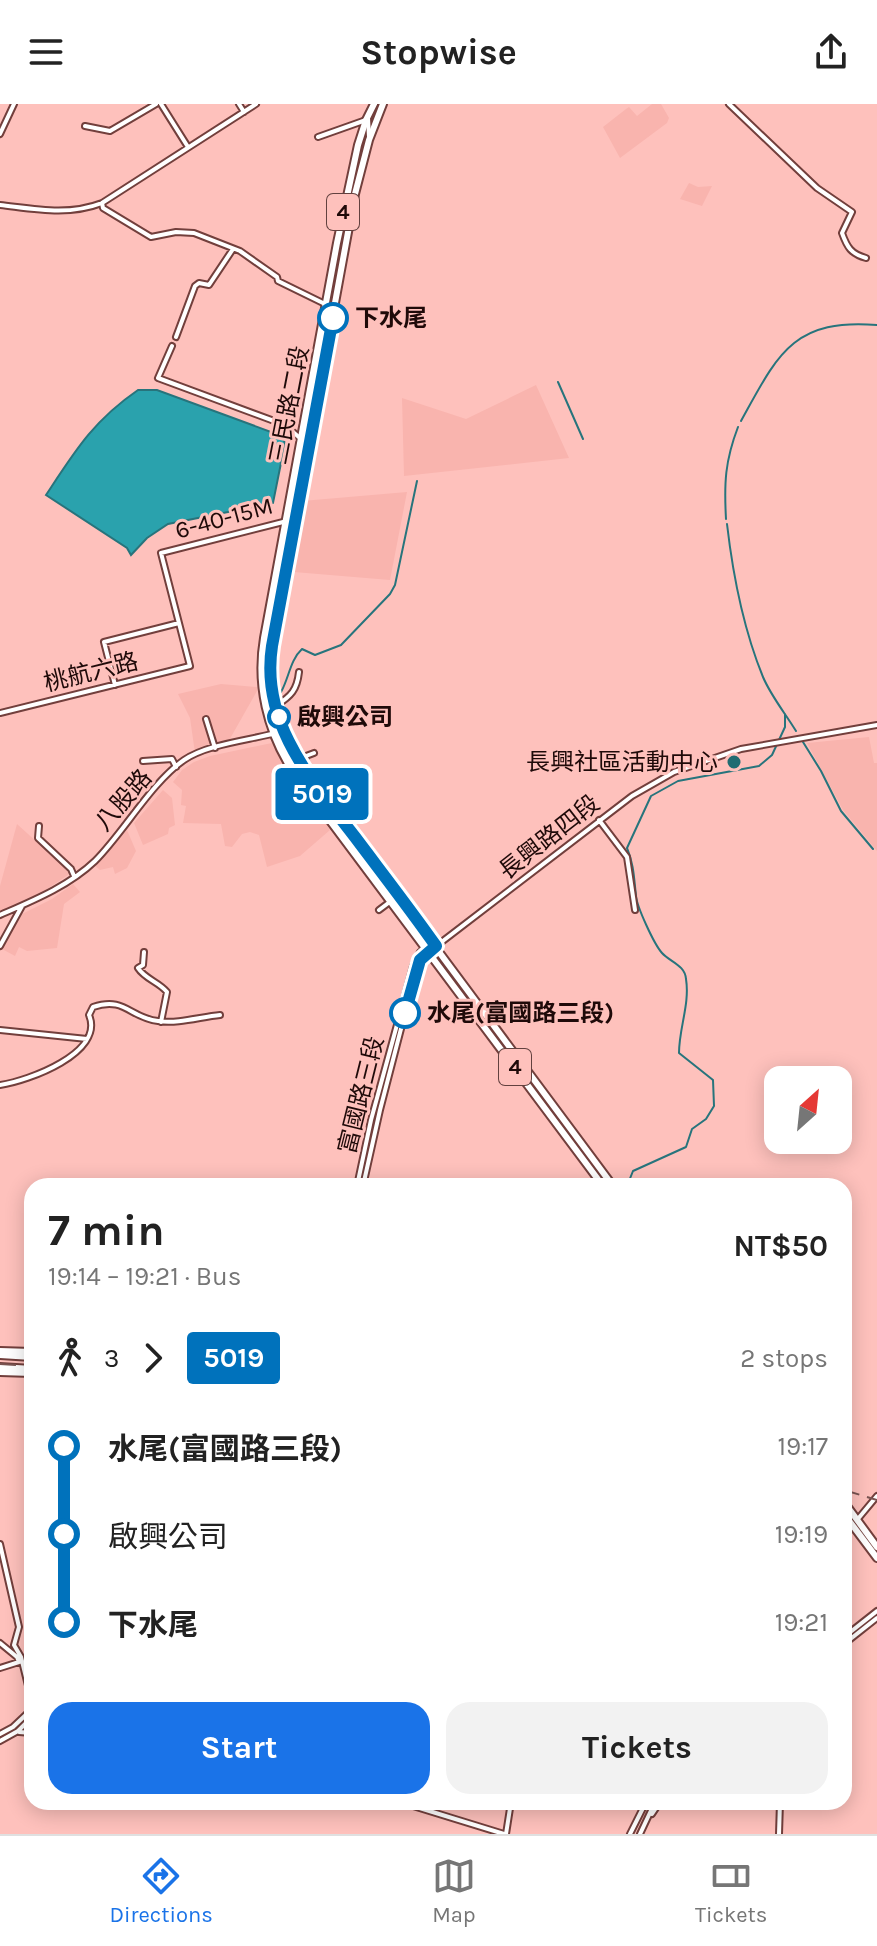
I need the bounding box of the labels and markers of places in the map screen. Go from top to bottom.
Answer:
marker: 下水尾 [318,303,348,333]
place label: 下水尾 [355,304,427,332]
place label: 啟興公司 [297,703,393,731]
marker: 啟興公司 [268,706,290,728]
place label: 長興社區活動中心 [526,748,718,776]
marker: 長興社區活動中心 [725,753,743,771]
marker: 水尾(富國路三段) [390,998,420,1028]
place label: 水尾(富國路三段) [427,999,614,1027]

